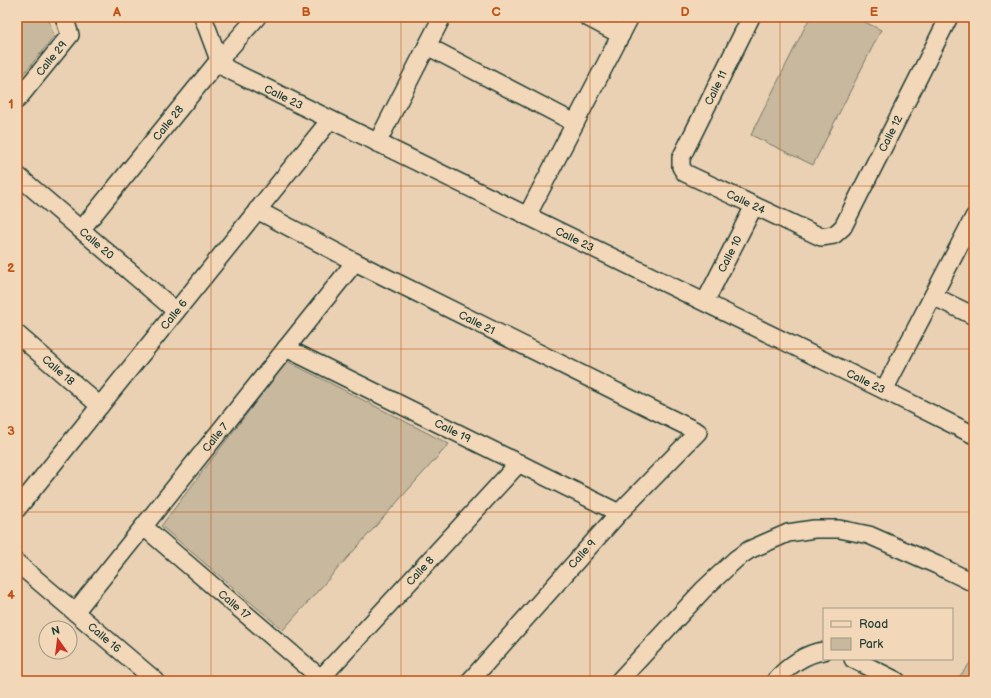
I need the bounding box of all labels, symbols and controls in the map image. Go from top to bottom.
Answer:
text: A [112,4,121,20]
text: B [301,4,311,20]
text: C [491,4,501,20]
text: D [680,4,690,20]
text: E [870,4,879,20]
street label: Calle 29 [33,38,69,78]
street label: Calle 11 [702,69,730,107]
street label: Calle 23 [262,82,305,112]
text: 1 [8,96,14,112]
street label: Calle 28 [150,103,186,143]
street label: Calle 12 [876,113,905,154]
street label: Calle 24 [724,187,768,217]
street label: Calle 23 [553,224,596,254]
street label: Calle 20 [77,225,117,262]
street label: Calle 10 [715,233,744,274]
text: 2 [7,260,15,276]
street label: Calle 6 [158,296,190,332]
street label: Calle 21 [457,308,497,337]
street label: Calle 18 [40,352,78,388]
street label: Calle 23 [844,366,888,396]
street label: Calle 19 [432,416,473,445]
street label: Calle 7 [199,419,231,454]
text: 3 [7,423,15,439]
street label: Calle 9 [566,537,598,571]
street label: Calle 8 [403,553,436,588]
text: 4 [7,587,15,603]
street label: Calle 17 [216,587,254,622]
legend [823,608,953,660]
text: Road [859,617,888,632]
north arrow [38,620,78,660]
street label: Calle 16 [85,620,124,655]
text: N [50,623,61,638]
text: Park [859,637,883,652]

